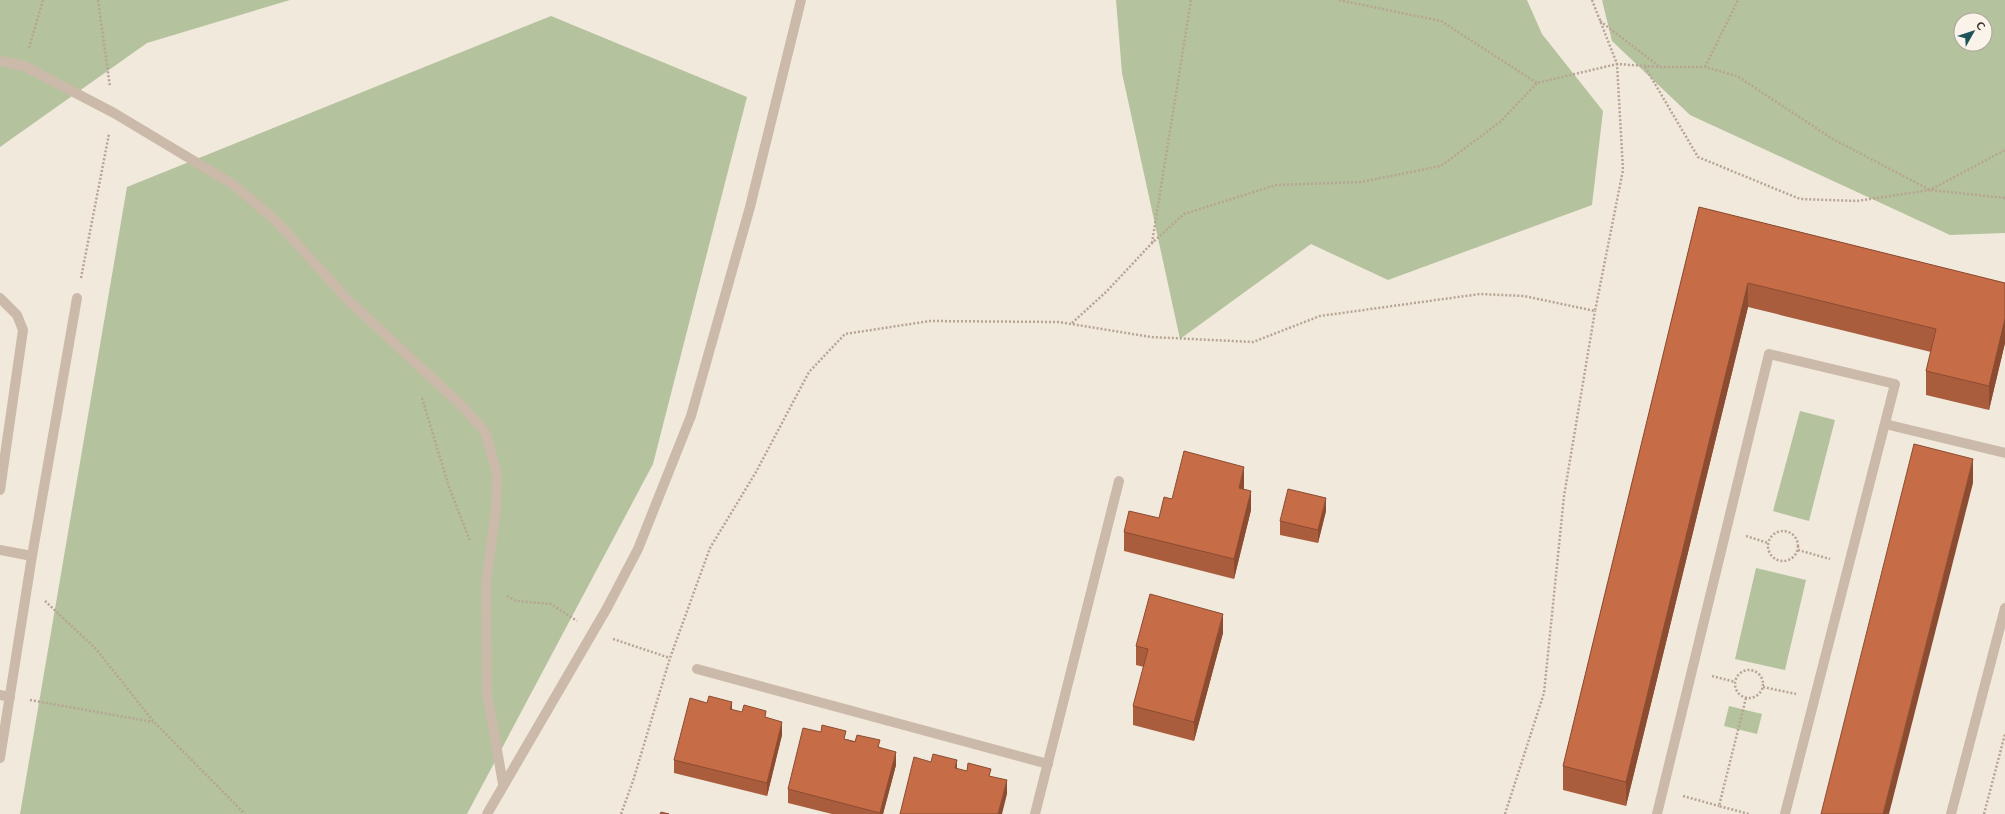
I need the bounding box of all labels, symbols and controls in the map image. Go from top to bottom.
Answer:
north arrow [1953,12,1993,52]
text: С [1972,18,1989,34]

